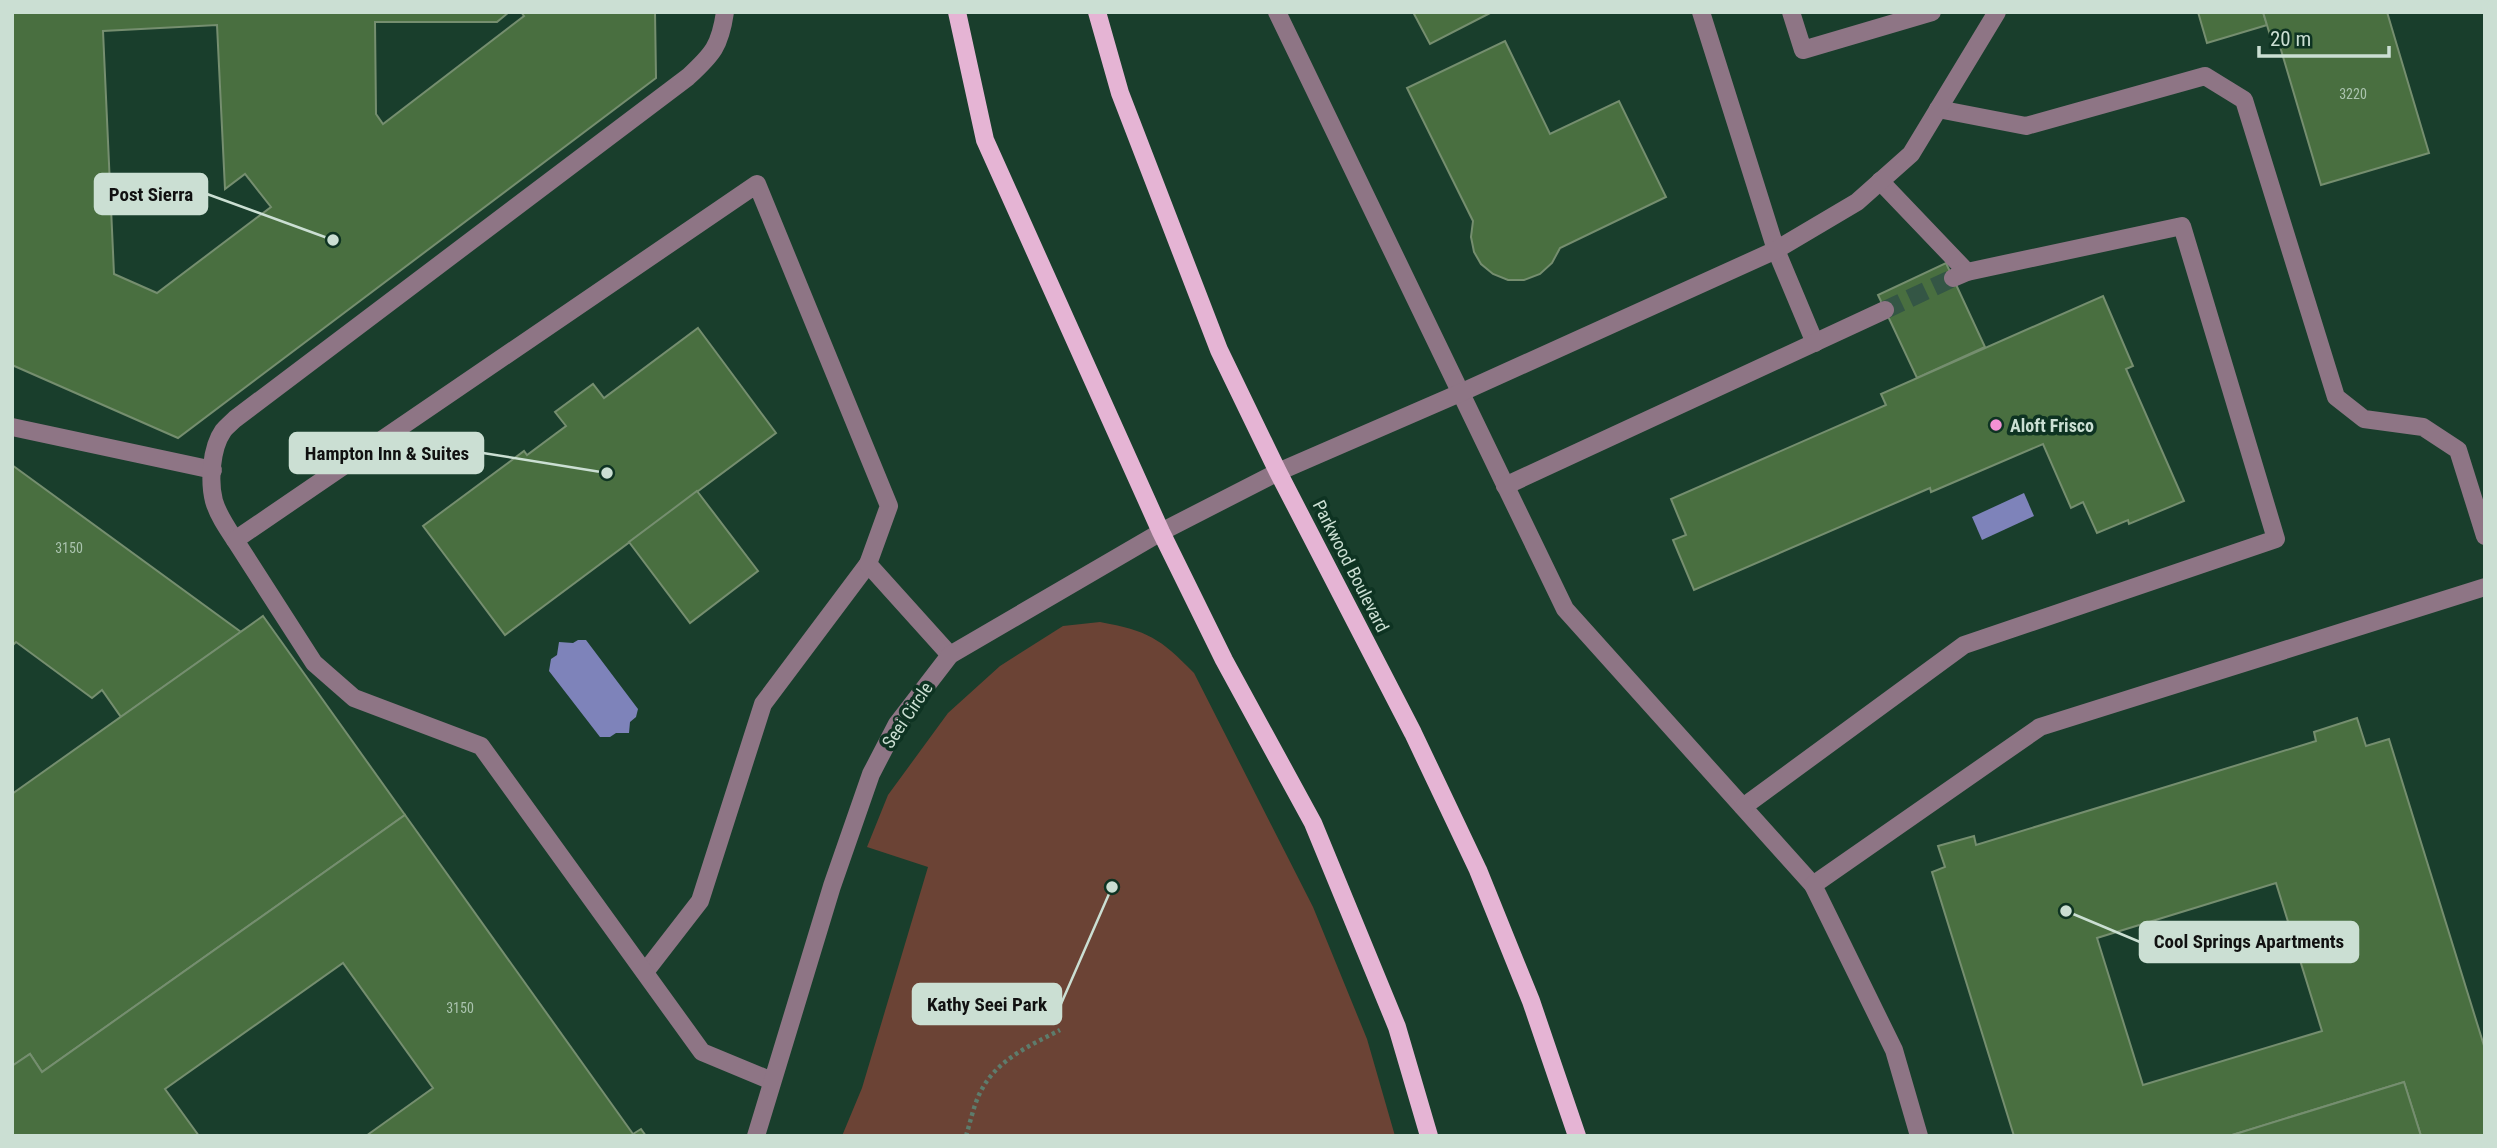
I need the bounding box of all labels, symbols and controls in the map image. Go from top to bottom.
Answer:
scale bar [2259,14,2388,58]
text: 20 m [2270,27,2311,51]
house number: 3220 [2339,86,2367,102]
callout: Post Sierra [95,174,207,214]
text: Post Sierra [109,183,193,206]
place label: Aloft Frisco [2010,415,2094,436]
marker: Aloft Frisco [1988,417,2004,433]
callout: Hampton Inn & Suites [290,433,483,473]
text: Hampton Inn & Suites [305,442,469,465]
street label: Parkwood Boulevard [1309,496,1393,636]
house number: 3150 [55,540,83,556]
street label: Seei Circle [877,678,937,752]
callout: Cool Springs Apartments [2140,922,2358,962]
text: Cool Springs Apartments [2154,930,2344,953]
callout: Kathy Seei Park [913,984,1061,1024]
text: Kathy Seei Park [927,993,1048,1016]
house number: 3150 [446,1000,474,1016]

